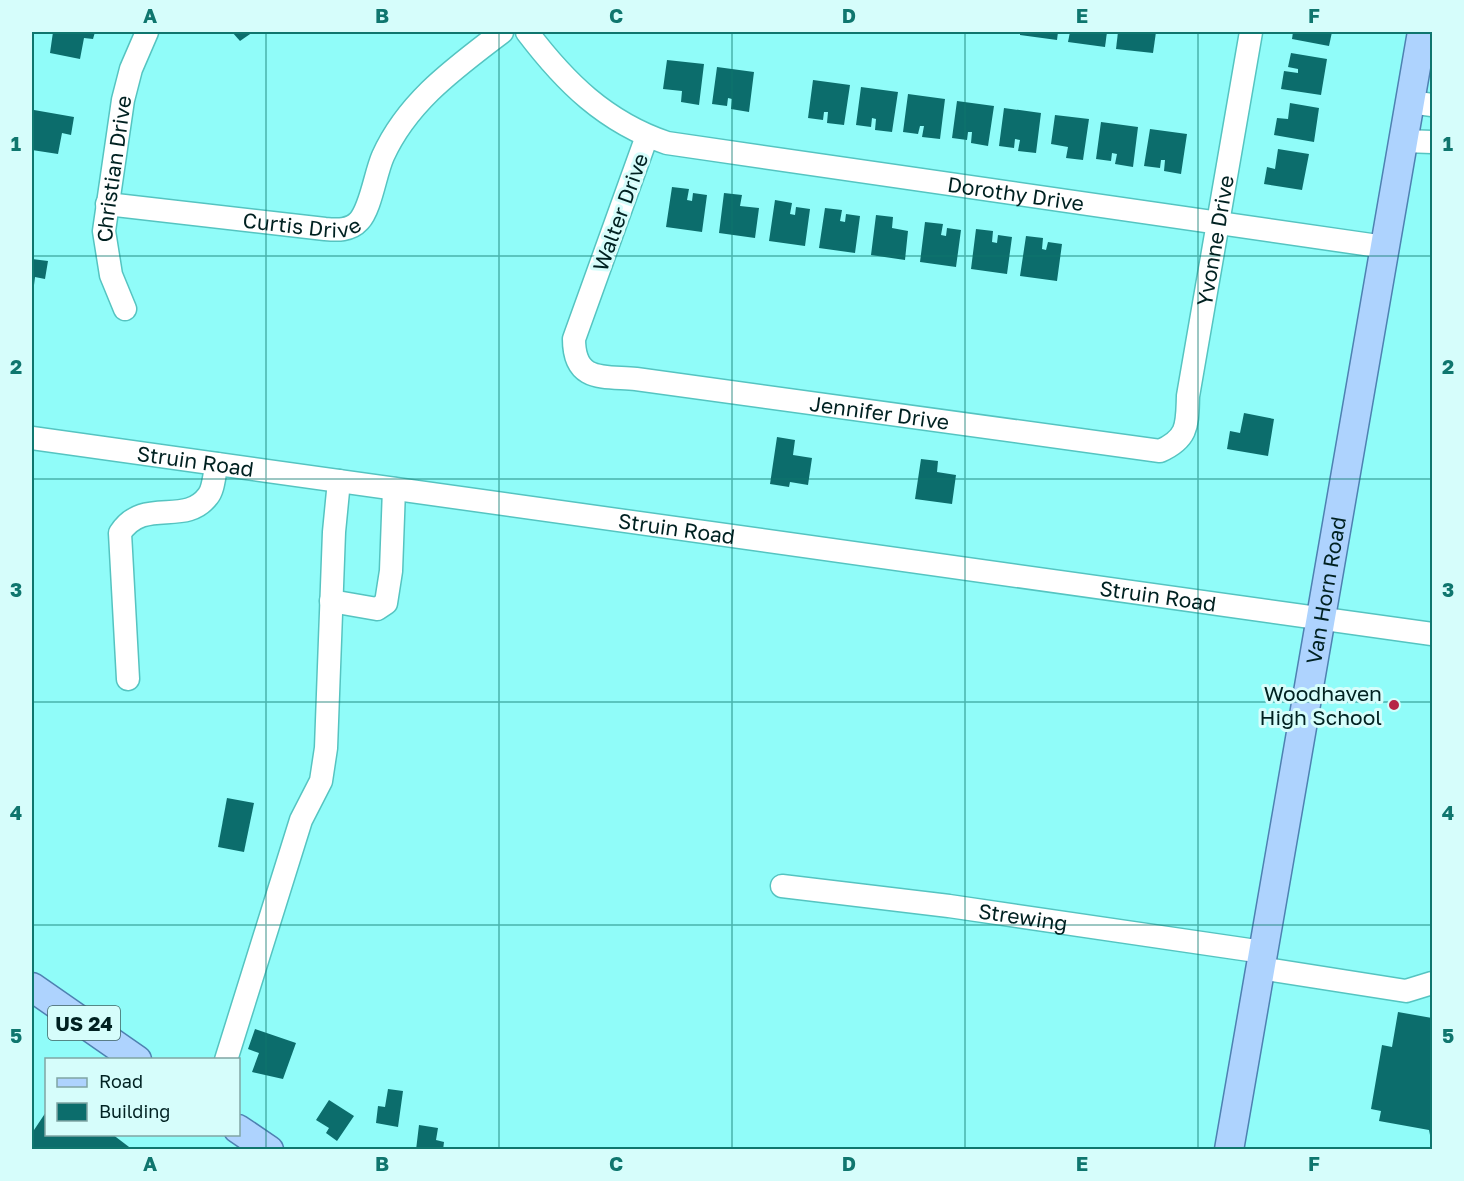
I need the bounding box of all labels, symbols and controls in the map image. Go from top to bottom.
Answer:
text: A [143,3,157,27]
text: B [375,3,389,27]
text: C [609,3,623,27]
text: D [842,3,856,27]
text: E [1076,3,1088,27]
text: F [1308,3,1320,27]
street label: Christian Drive [91,94,137,244]
text: 1 [11,131,21,155]
text: 1 [1443,131,1453,155]
street label: Walter Drive [587,150,653,274]
street label: Dorothy Drive [946,171,1086,216]
street label: Yvonne Drive [1191,173,1239,308]
street label: Curtis Drive [242,207,366,243]
text: 2 [10,354,22,378]
text: 2 [1442,354,1454,378]
street label: Jennifer Drive [808,390,951,435]
street label: Struin Road [135,440,255,482]
street label: Struin Road [617,507,737,549]
street label: Van Horn Road [1300,515,1351,666]
street label: Struin Road [1098,575,1218,617]
text: 3 [10,577,22,601]
text: 3 [1442,577,1454,601]
place label: Woodhaven High School [1260,680,1382,730]
marker: Woodhaven High School [1387,698,1401,712]
text: 4 [10,800,22,824]
text: 4 [1442,800,1454,824]
street label: Strewing [977,897,1069,936]
road number: US 24 [48,1006,120,1040]
text: 5 [10,1023,22,1047]
text: 5 [1442,1023,1454,1047]
legend [45,1058,240,1136]
text: Road [99,1070,143,1092]
text: Building [99,1100,170,1122]
text: A [143,1151,157,1175]
text: B [375,1151,389,1175]
text: C [609,1151,623,1175]
text: D [842,1151,856,1175]
text: E [1076,1151,1088,1175]
text: F [1308,1151,1320,1175]

